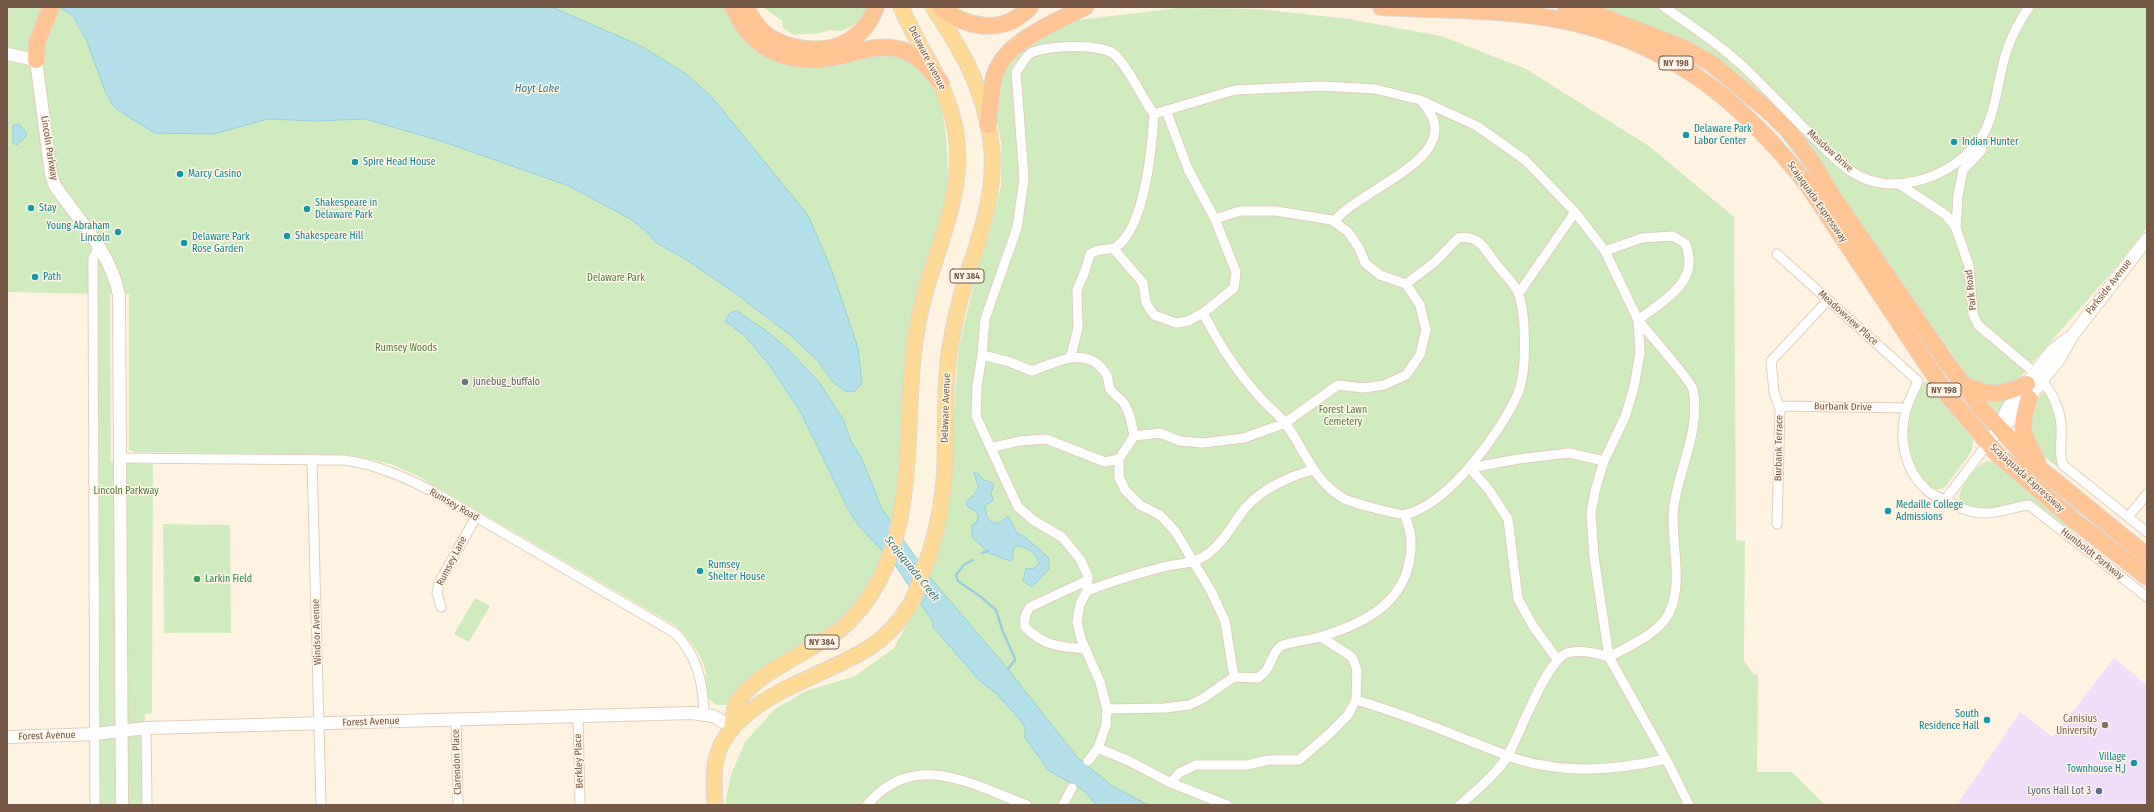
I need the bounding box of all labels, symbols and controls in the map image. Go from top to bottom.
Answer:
street label: Delaware Avenue [906,24,948,92]
road number: NY 198 [1659,56,1693,70]
water label: Hoyt Lake [515,82,559,96]
street label: Lincoln Parkway [38,115,60,181]
place label: Delaware Park Labor Center [1694,123,1752,146]
street label: Meadow Drive [1805,127,1855,175]
marker: Delaware Park Labor Center [1681,130,1691,140]
place label: Indian Hunter [1962,136,2018,148]
marker: Indian Hunter [1949,137,1959,147]
place label: Spire Head House [363,156,436,168]
marker: Spire Head House [350,157,360,167]
street label: Scajaquada Expressway [1785,159,1849,245]
place label: Marcy Casino [188,168,241,180]
marker: Marcy Casino [175,169,185,179]
place label: Shakespeare in Delaware Park [315,197,377,220]
place label: Stay [39,202,56,214]
marker: Stay [26,203,36,213]
marker: Shakespeare in Delaware Park [302,204,312,214]
place label: Young Abraham Lincoln [46,220,110,244]
marker: Young Abraham Lincoln [113,227,123,237]
place label: Shakespeare Hill [295,230,363,242]
place label: Delaware Park Rose Garden [192,231,250,254]
marker: Shakespeare Hill [282,231,292,241]
marker: Delaware Park Rose Garden [179,238,189,248]
street label: Parkside Avenue [2084,257,2134,317]
road number: NY 384 [950,269,984,283]
street label: Park Road [1963,269,1979,311]
place label: Path [43,271,61,283]
marker: Path [30,272,40,282]
park label: Delaware Park [587,272,645,284]
street label: Meadowview Place [1816,288,1880,348]
park label: Rumsey Woods [375,342,437,354]
street label: Delaware Avenue [939,373,953,443]
place label: junebug_buffalo [473,376,540,388]
marker: junebug_buffalo [460,377,470,387]
road number: NY 198 [1927,383,1961,397]
street label: Burbank Drive [1814,400,1872,414]
park label: Forest Lawn Cemetery [1319,404,1367,428]
street label: Burbank Terrace [1772,415,1786,481]
street label: Scajaquada Expressway [1987,441,2067,515]
park label: Lincoln Parkway [93,485,159,497]
street label: Rumsey Road [427,486,481,524]
place label: Medaille College Admissions [1896,499,1963,522]
marker: Medaille College Admissions [1883,506,1893,516]
street label: Humboldt Parkway [2058,526,2126,582]
street label: Rumsey Lane [434,534,470,588]
water label: Scajaquada Creek [882,534,942,604]
place label: Rumsey Shelter House [708,559,765,582]
marker: Rumsey Shelter House [695,566,705,576]
place label: Larkin Field [205,573,252,585]
marker: Larkin Field [192,574,202,584]
street label: Windsor Avenue [310,599,324,665]
road number: NY 384 [805,635,839,649]
place label: South Residence Hall [1919,708,1979,732]
place label: Canisius University [2056,713,2097,736]
street label: Forest Avenue [342,715,400,729]
marker: South Residence Hall [1982,715,1992,725]
marker: Canisius University [2100,720,2110,730]
street label: Forest Avenue [18,729,76,743]
street label: Clarendon Place [450,729,464,795]
street label: Berkley Place [572,734,586,788]
place label: Village Townhouse H,J [2067,751,2126,774]
marker: Village Townhouse H,J [2129,758,2139,768]
place label: Lyons Hall Lot 3 [2028,785,2091,797]
marker: Lyons Hall Lot 3 [2094,786,2104,796]

